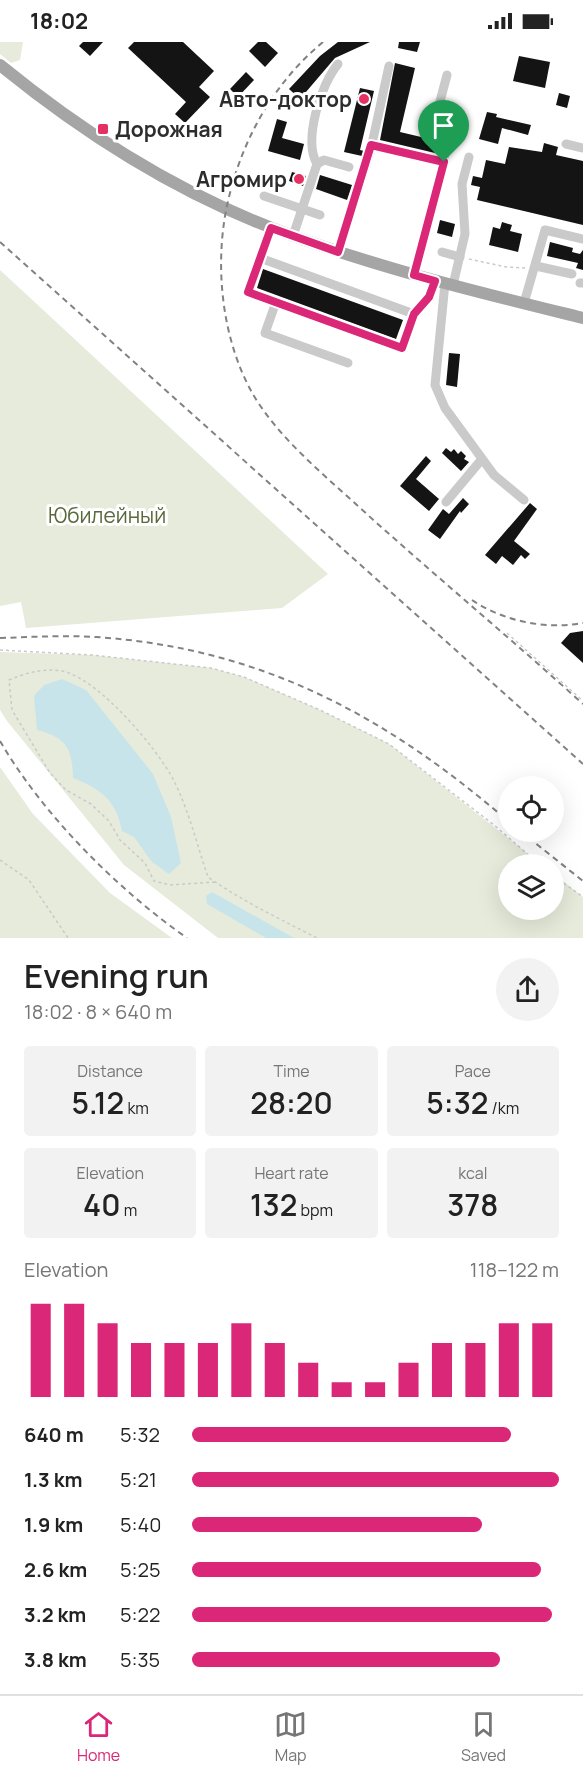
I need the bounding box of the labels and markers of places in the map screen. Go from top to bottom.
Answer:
place label: Авто-доктор [219,85,352,113]
marker: Авто-доктор [357,92,371,106]
pin [418,100,469,162]
place label: Дорожная [115,115,223,143]
marker: Дорожная [96,122,110,136]
place label: Агромир [196,165,287,193]
marker: Агромир [292,172,306,186]

